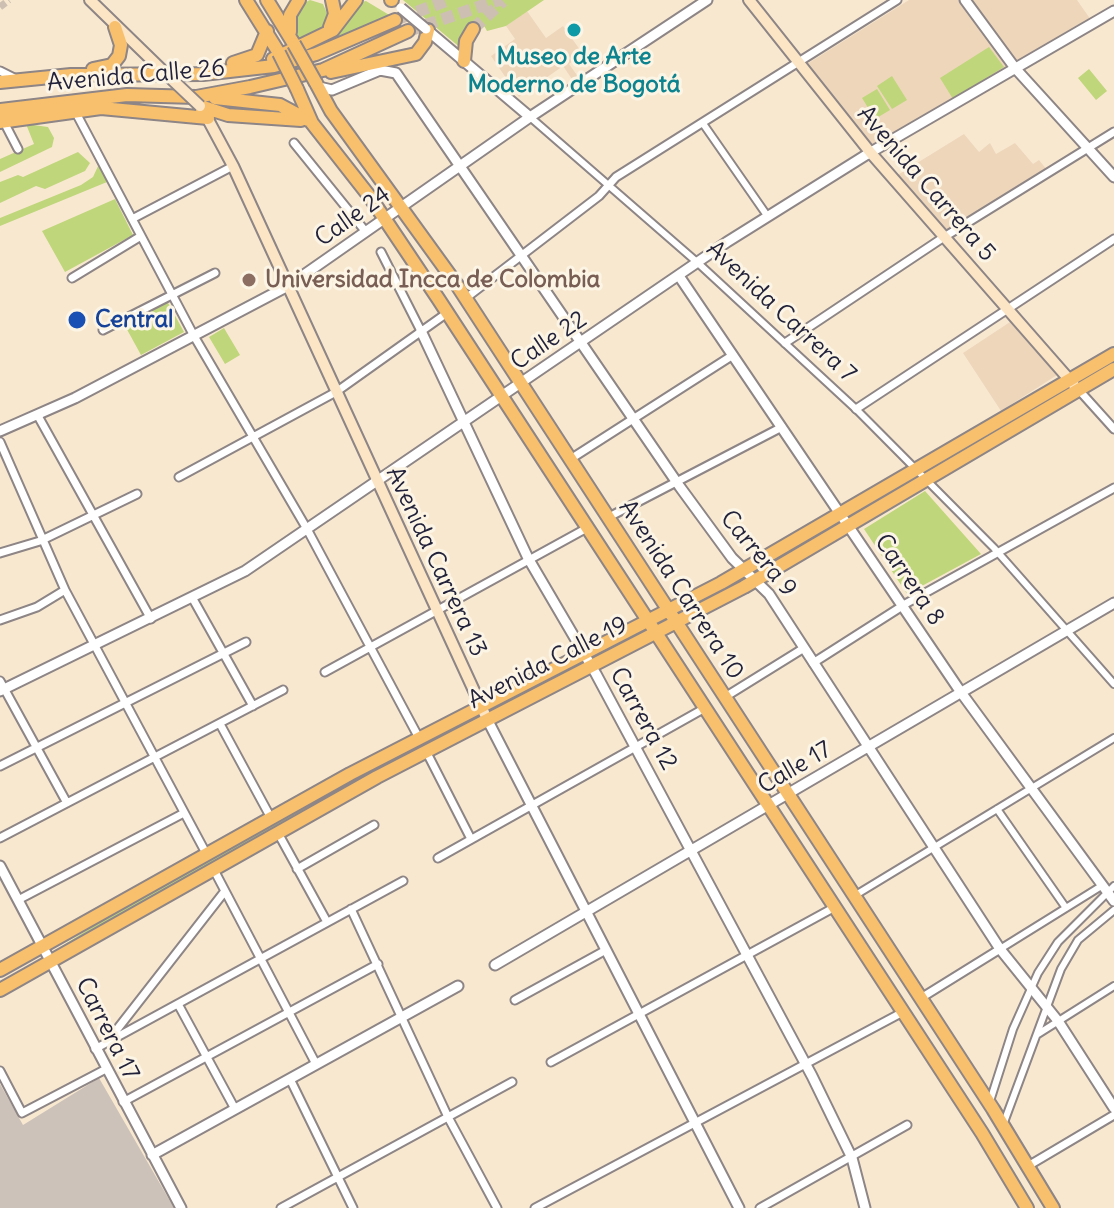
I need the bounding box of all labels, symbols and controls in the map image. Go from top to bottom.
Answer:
marker: Museo de Arte Moderno de Bogotá [565,21,583,39]
place label: Museo de Arte Moderno de Bogotá [468,43,680,99]
street label: Avenida Calle 26 [46,54,226,98]
street label: Avenida Carrera 5 [851,100,1001,268]
street label: Calle 24 [310,181,396,253]
street label: Avenida Carrera 7 [700,235,862,389]
place label: Universidad Incca de Colombia [265,266,600,294]
marker: Universidad Incca de Colombia [240,271,258,289]
street label: Calle 22 [506,305,592,377]
place label: Central [95,306,173,334]
marker: Central [66,309,88,331]
street label: Avenida Carrera 13 [379,463,493,661]
street label: Avenida Carrera 10 [612,495,750,685]
street label: Carrera 9 [714,505,802,603]
street label: Carrera 8 [868,529,950,631]
street label: Avenida Calle 19 [464,611,632,715]
street label: Carrera 12 [603,663,683,775]
street label: Calle 17 [753,736,837,800]
street label: Carrera 17 [69,973,145,1085]

